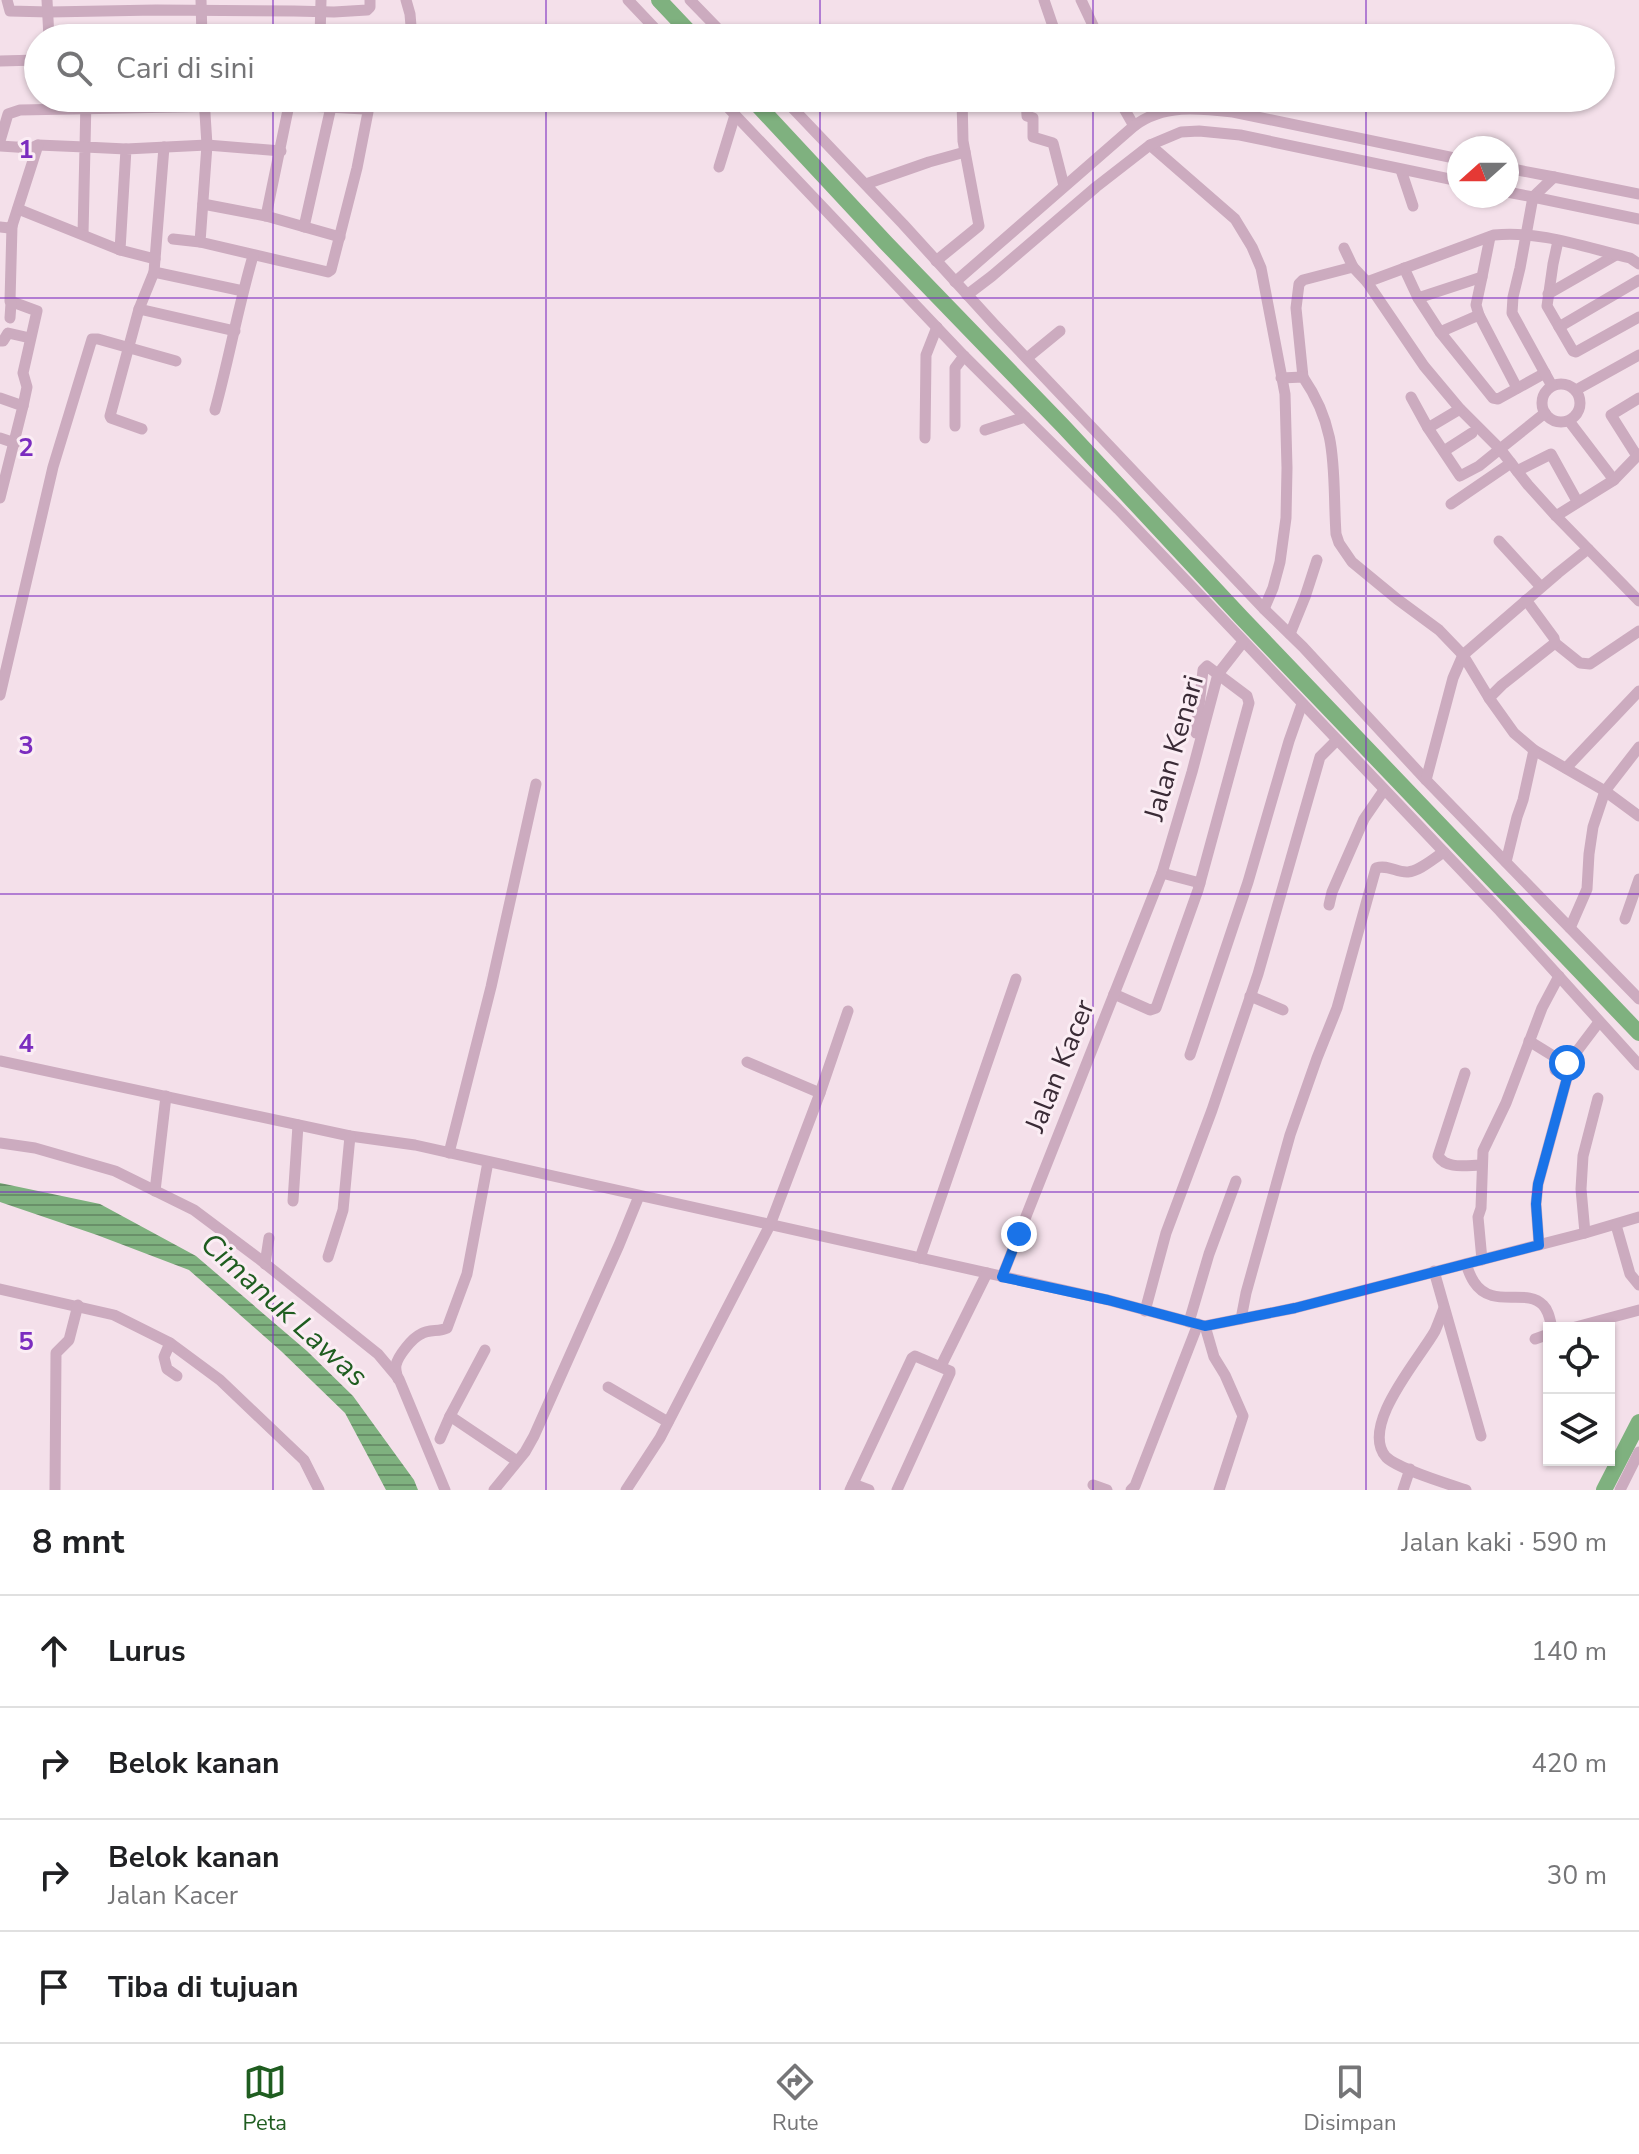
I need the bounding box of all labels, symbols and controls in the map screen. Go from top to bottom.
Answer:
search box [24,24,1615,112]
icon: search [52,46,96,90]
text: Cari di sini [116,48,255,89]
text: 1 [18,132,34,167]
north arrow [1447,136,1519,208]
text: 2 [18,430,34,465]
street label: Jalan Kenari [1135,671,1213,826]
text: 3 [18,728,34,763]
street label: Jalan Kacer [1016,994,1104,1139]
text: 4 [18,1026,34,1061]
route start [1549,1045,1585,1081]
route end [1001,1216,1037,1252]
water label: Cimanuk Lawas [191,1224,377,1396]
map controls [1543,1322,1615,1466]
button: locate [1543,1322,1615,1394]
text: 5 [18,1324,34,1359]
button: layers [1543,1394,1615,1466]
text: 8 mnt [32,1519,124,1565]
text: Jalan kaki · 590 m [1401,1525,1607,1560]
icon: ahead [32,1629,76,1673]
text: Lurus [108,1631,186,1672]
text: 140 m [1531,1634,1607,1669]
icon: right [32,1741,76,1785]
text: Belok kanan [108,1743,280,1784]
text: 420 m [1531,1746,1607,1781]
text: Belok kanan [108,1837,280,1878]
icon: right [32,1853,76,1897]
text: 30 m [1547,1858,1607,1893]
text: Jalan Kacer [108,1878,238,1913]
icon: arrive [32,1965,76,2009]
text: Tiba di tujuan [108,1967,299,2008]
tab: Peta [243,2060,287,2138]
tab: Rute [772,2060,818,2138]
tab: Disimpan [1304,2060,1396,2138]

